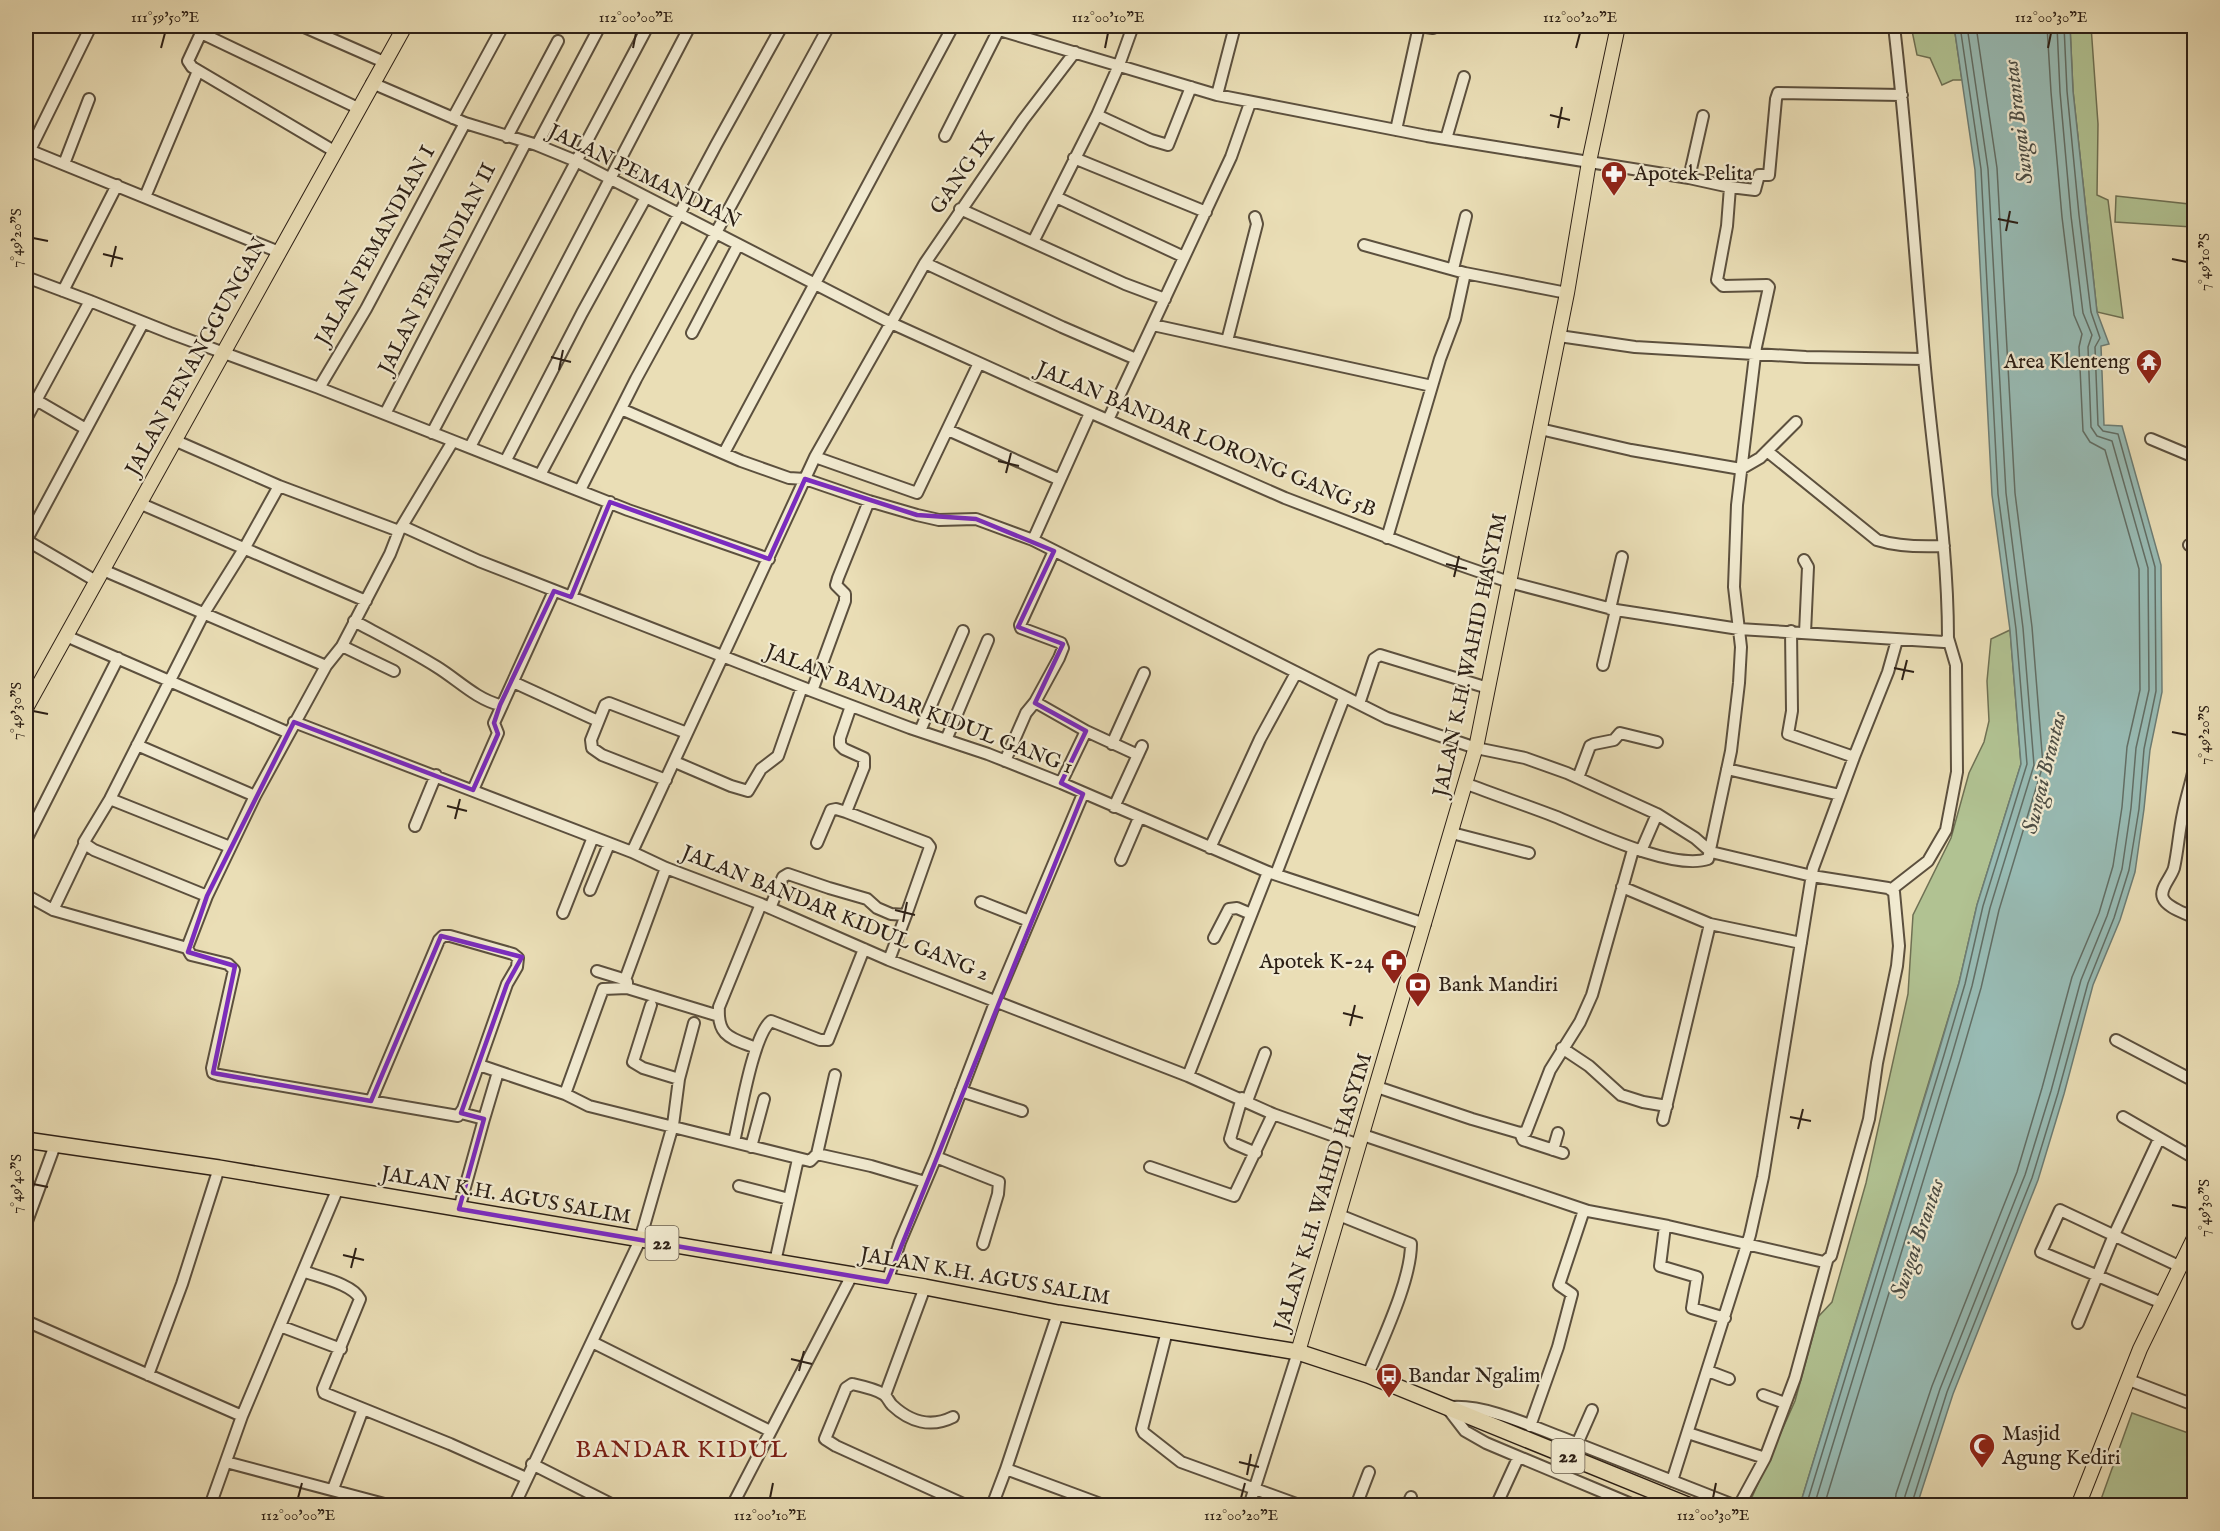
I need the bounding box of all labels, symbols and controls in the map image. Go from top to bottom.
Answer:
text: 111°59'50"E [131,8,199,27]
text: 112°00'00"E [599,8,673,27]
text: 112°00'10"E [1072,8,1144,27]
text: 112°00'20"E [1543,8,1617,27]
text: 112°00'30"E [2015,8,2087,27]
water label: Sungai Brantas [1997,58,2041,186]
street label: JALAN PEMANDIAN [541,118,745,235]
street label: GANG IX [924,126,1002,220]
street label: JALAN PEMANDIAN I [309,141,442,353]
street label: JALAN PEMANDIAN II [372,159,503,381]
pharmacy icon: Apotek Pelita [1599,159,1629,197]
place label: Apotek Pelita [1633,161,1754,188]
text: 7°49'20"S [7,208,26,268]
street label: JALAN PENANGGUNGAN [119,233,274,483]
text: 7°49'10"S [2195,233,2214,291]
temple icon: Area Klenteng [2134,347,2164,385]
place label: Area Klenteng [2003,349,2131,376]
street label: JALAN BANDAR LORONG GANG 5B [1030,355,1380,524]
street label: JALAN K.H. WAHID HASYIM [1427,510,1514,801]
street label: JALAN BANDAR KIDUL GANG 1 [759,638,1077,781]
text: 7°49'30"S [7,682,26,740]
text: 7°49'20"S [2195,705,2214,765]
water label: Sungai Brantas [2016,708,2074,837]
street label: JALAN BANDAR KIDUL GANG 2 [675,839,993,988]
pharmacy icon: Apotek K-24 [1379,947,1409,985]
place label: Apotek K-24 [1258,949,1375,976]
bank icon: Bank Mandiri [1403,970,1433,1008]
place label: Bank Mandiri [1438,972,1558,999]
street label: JALAN K.H. WAHID HASYIM [1268,1049,1379,1336]
text: 7°49'40"S [7,1154,26,1214]
street label: JALAN K.H. AGUS SALIM [377,1160,633,1231]
water label: Sungai Brantas [1884,1175,1952,1303]
text: 7°49'30"S [2195,1179,2214,1237]
road number: 22 [646,1226,678,1260]
street label: JALAN K.H. AGUS SALIM [856,1241,1112,1312]
bus stop icon: Bandar Ngalim [1374,1361,1404,1399]
place label: Bandar Ngalim [1408,1363,1540,1390]
place label: Masjid Agung Kediri [2001,1421,2121,1472]
mosque icon: Masjid Agung Kediri [1967,1431,1997,1469]
district label: BANDAR KIDUL [575,1435,789,1466]
road number: 22 [1552,1439,1584,1473]
text: 112°00'00"E [261,1506,335,1525]
text: 112°00'10"E [734,1506,806,1525]
text: 112°00'20"E [1204,1506,1278,1525]
text: 112°00'30"E [1677,1506,1749,1525]

